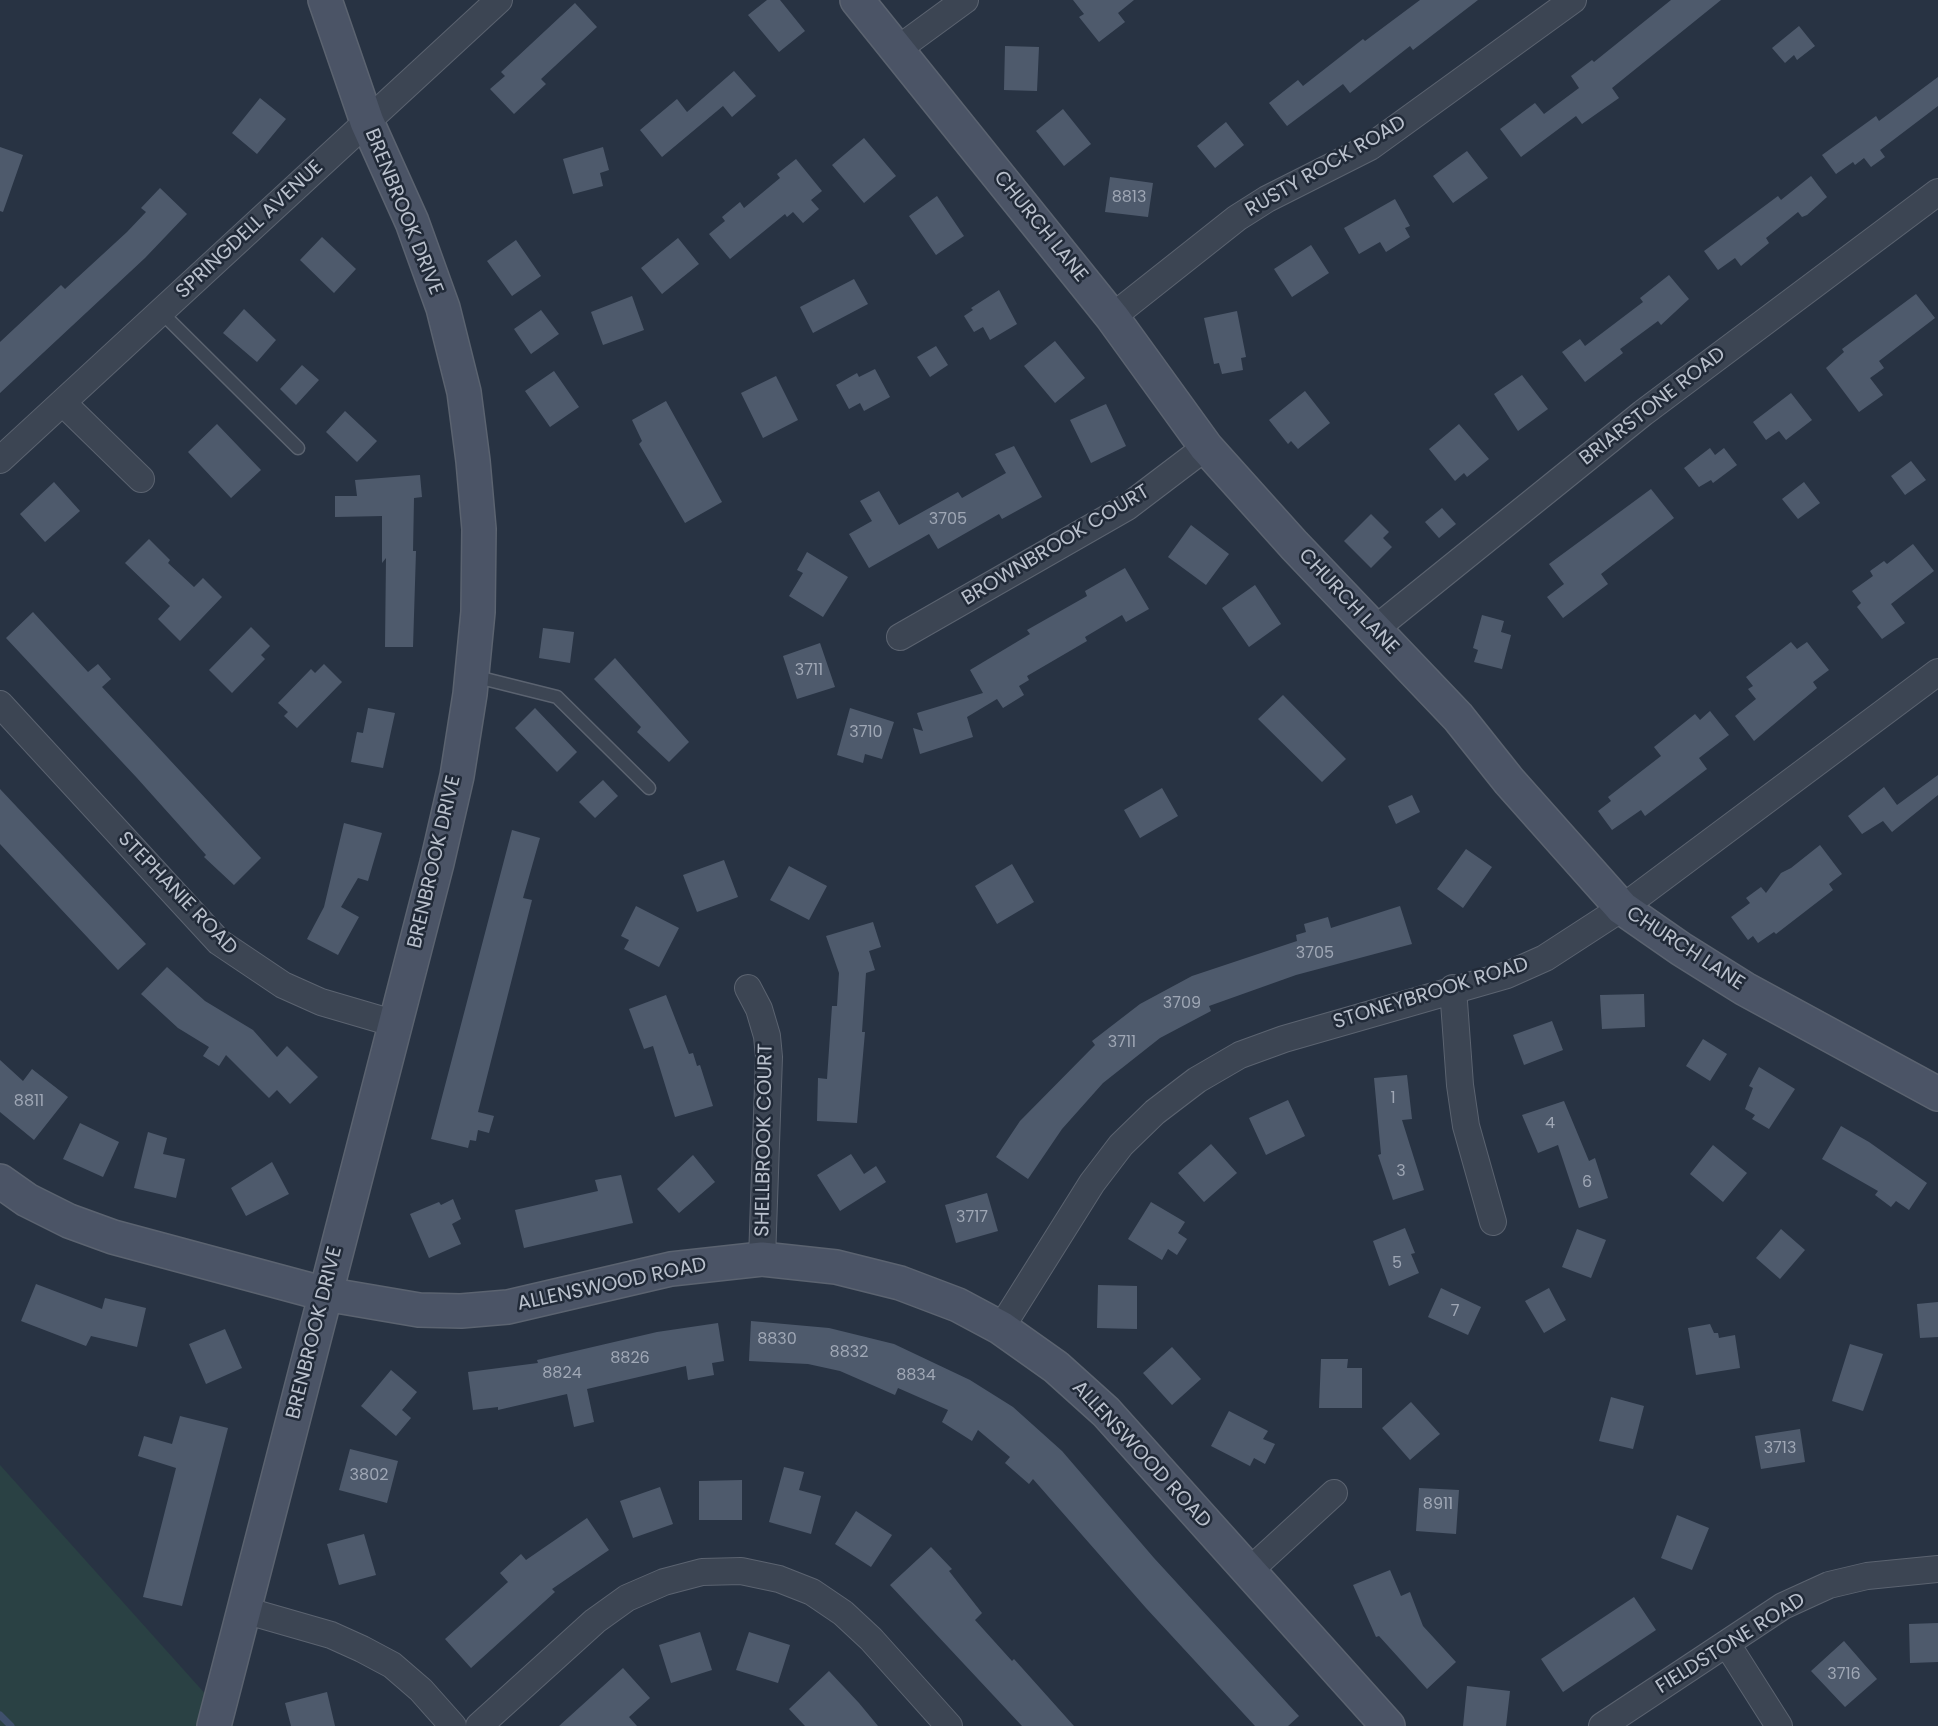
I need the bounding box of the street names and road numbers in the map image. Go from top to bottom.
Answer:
street label: RUSTY ROCK ROAD [1241,111,1411,223]
street label: BRENBROOK DRIVE [359,125,447,299]
street label: SPRINGDELL AVENUE [172,156,328,304]
street label: CHURCH LANE [988,167,1092,287]
street label: BRIARSTONE ROAD [1575,343,1731,471]
street label: BROWNBROOK COURT [958,480,1154,612]
street label: CHURCH LANE [1293,544,1403,660]
street label: BRENBROOK DRIVE [403,773,467,951]
street label: STEPHANIE ROAD [112,827,242,961]
street label: CHURCH LANE [1621,902,1749,996]
street label: STONEYBROOK ROAD [1330,953,1532,1035]
street label: SHELLBROOK COURT [751,1043,779,1237]
street label: BRENBROOK DRIVE [282,1244,348,1422]
street label: ALLENSWOOD ROAD [515,1253,709,1317]
street label: ALLENSWOOD ROAD [1066,1376,1216,1534]
street label: FIELDSTONE ROAD [1652,1588,1810,1700]

